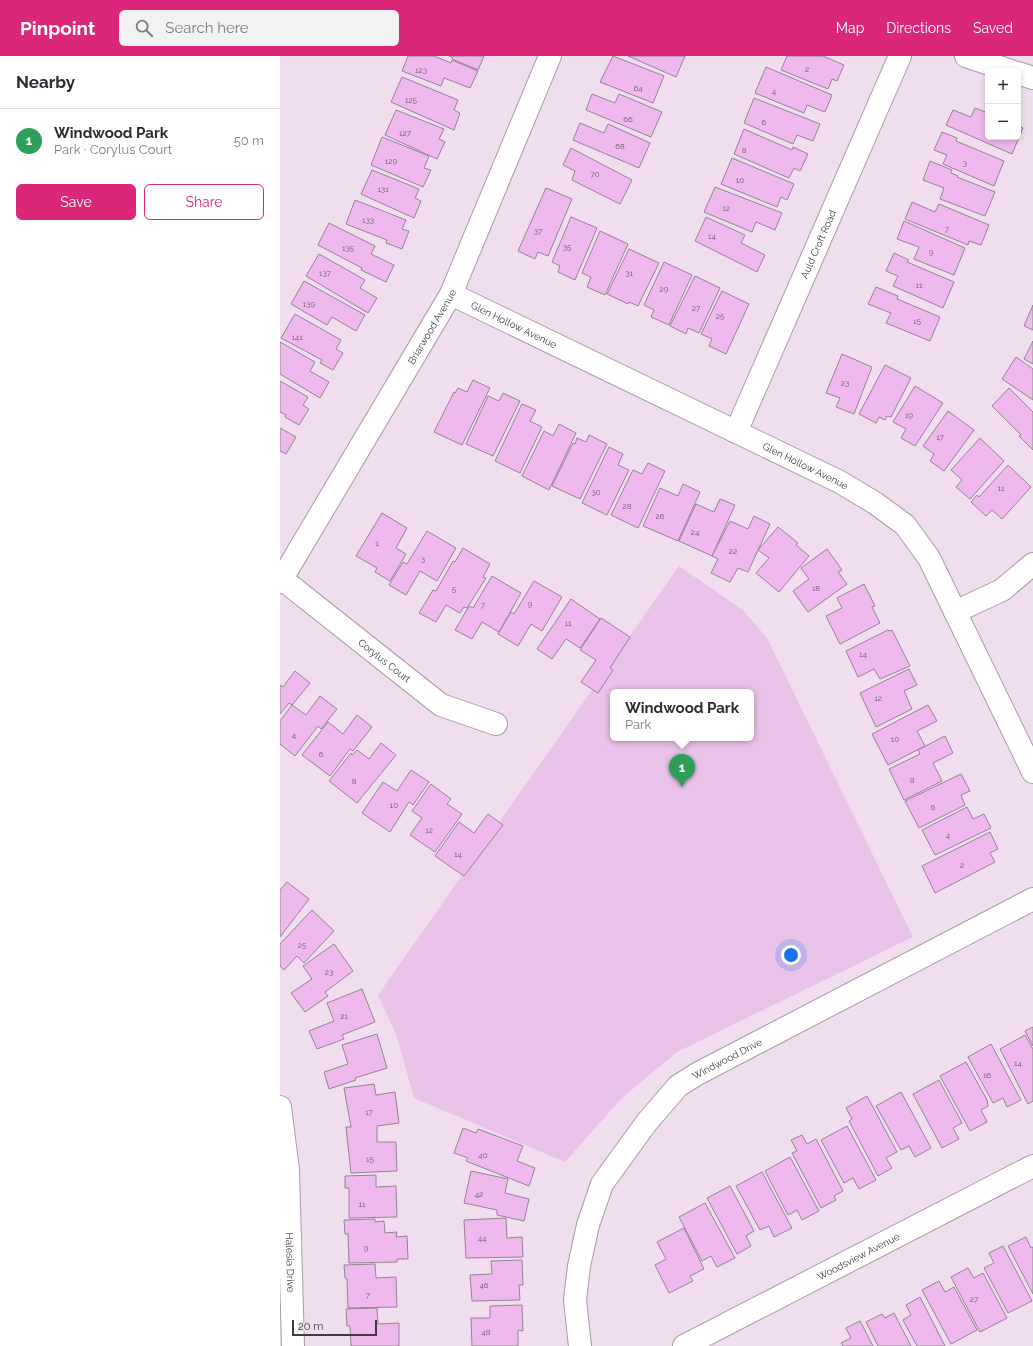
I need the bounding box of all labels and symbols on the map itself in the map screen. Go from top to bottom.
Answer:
house number: 2 [805,64,809,74]
house number: 123 [415,65,427,75]
house number: 64 [633,83,643,93]
house number: 4 [772,86,777,96]
house number: 125 [405,95,418,105]
house number: 66 [623,114,633,124]
house number: 6 [762,117,767,127]
house number: 127 [399,128,412,138]
house number: 68 [615,141,625,151]
house number: 8 [742,145,747,155]
house number: 129 [385,156,397,166]
house number: 3 [963,158,967,168]
house number: 70 [590,169,600,179]
house number: 10 [736,175,744,185]
house number: 131 [377,184,389,194]
house number: 12 [722,203,730,213]
street label: Auld Croft Road [799,208,838,280]
house number: 133 [362,215,374,225]
house number: 7 [945,224,950,234]
house number: 37 [534,226,543,236]
house number: 14 [708,231,717,241]
house number: 35 [563,242,572,252]
house number: 135 [342,243,355,253]
house number: 9 [929,247,934,257]
house number: 137 [319,268,332,278]
house number: 31 [625,268,633,278]
house number: 11 [916,280,923,290]
house number: 29 [660,284,669,294]
street label: Briarwood Avenue [406,288,458,366]
house number: 139 [303,299,316,309]
street label: Glen Hollow Avenue [469,300,559,350]
house number: 27 [692,303,701,313]
house number: 25 [716,311,725,321]
house number: 15 [913,316,922,326]
house number: 141 [291,332,303,342]
house number: 23 [841,378,849,388]
house number: 19 [905,410,913,420]
house number: 17 [936,432,945,442]
street label: Glen Hollow Avenue [761,441,850,492]
house number: 11 [998,483,1005,493]
house number: 30 [591,487,601,497]
house number: 28 [623,501,632,511]
house number: 26 [656,511,665,521]
house number: 24 [691,527,700,537]
house number: 1 [375,538,379,548]
house number: 22 [729,546,737,556]
house number: 3 [421,554,425,564]
house number: 18 [812,583,820,593]
house number: 5 [452,584,457,594]
house number: 9 [528,599,533,609]
house number: 7 [481,600,486,610]
house number: 11 [565,618,572,628]
street label: Corylus Court [356,637,413,685]
house number: 14 [859,649,868,659]
house number: 12 [874,693,882,703]
house number: 4 [292,730,297,740]
house number: 10 [891,734,899,744]
house number: 6 [319,749,324,759]
pin: 1 [669,754,695,787]
house number: 8 [910,775,915,785]
house number: 8 [352,776,357,786]
house number: 10 [390,800,398,810]
house number: 6 [931,802,936,812]
house number: 12 [425,825,433,835]
house number: 4 [946,830,951,840]
house number: 14 [454,849,463,859]
house number: 2 [960,860,964,870]
house number: 25 [298,940,307,950]
your location [781,945,801,965]
house number: 23 [325,967,333,977]
house number: 21 [340,1011,348,1021]
street label: Windwood Drive [690,1036,764,1082]
house number: 14 [1014,1058,1023,1068]
house number: 16 [983,1070,991,1080]
house number: 17 [365,1107,374,1117]
house number: 40 [478,1150,488,1160]
house number: 15 [366,1154,375,1164]
house number: 42 [475,1189,483,1199]
house number: 11 [359,1199,366,1209]
street label: Woodsview Avenue [815,1231,902,1282]
street label: Halesia Drive [284,1232,296,1293]
house number: 44 [478,1233,487,1243]
house number: 9 [364,1243,369,1253]
house number: 46 [479,1280,489,1290]
house number: 7 [366,1290,371,1300]
house number: 27 [970,1294,979,1304]
scale bar [292,1318,377,1337]
house number: 48 [481,1327,491,1337]

